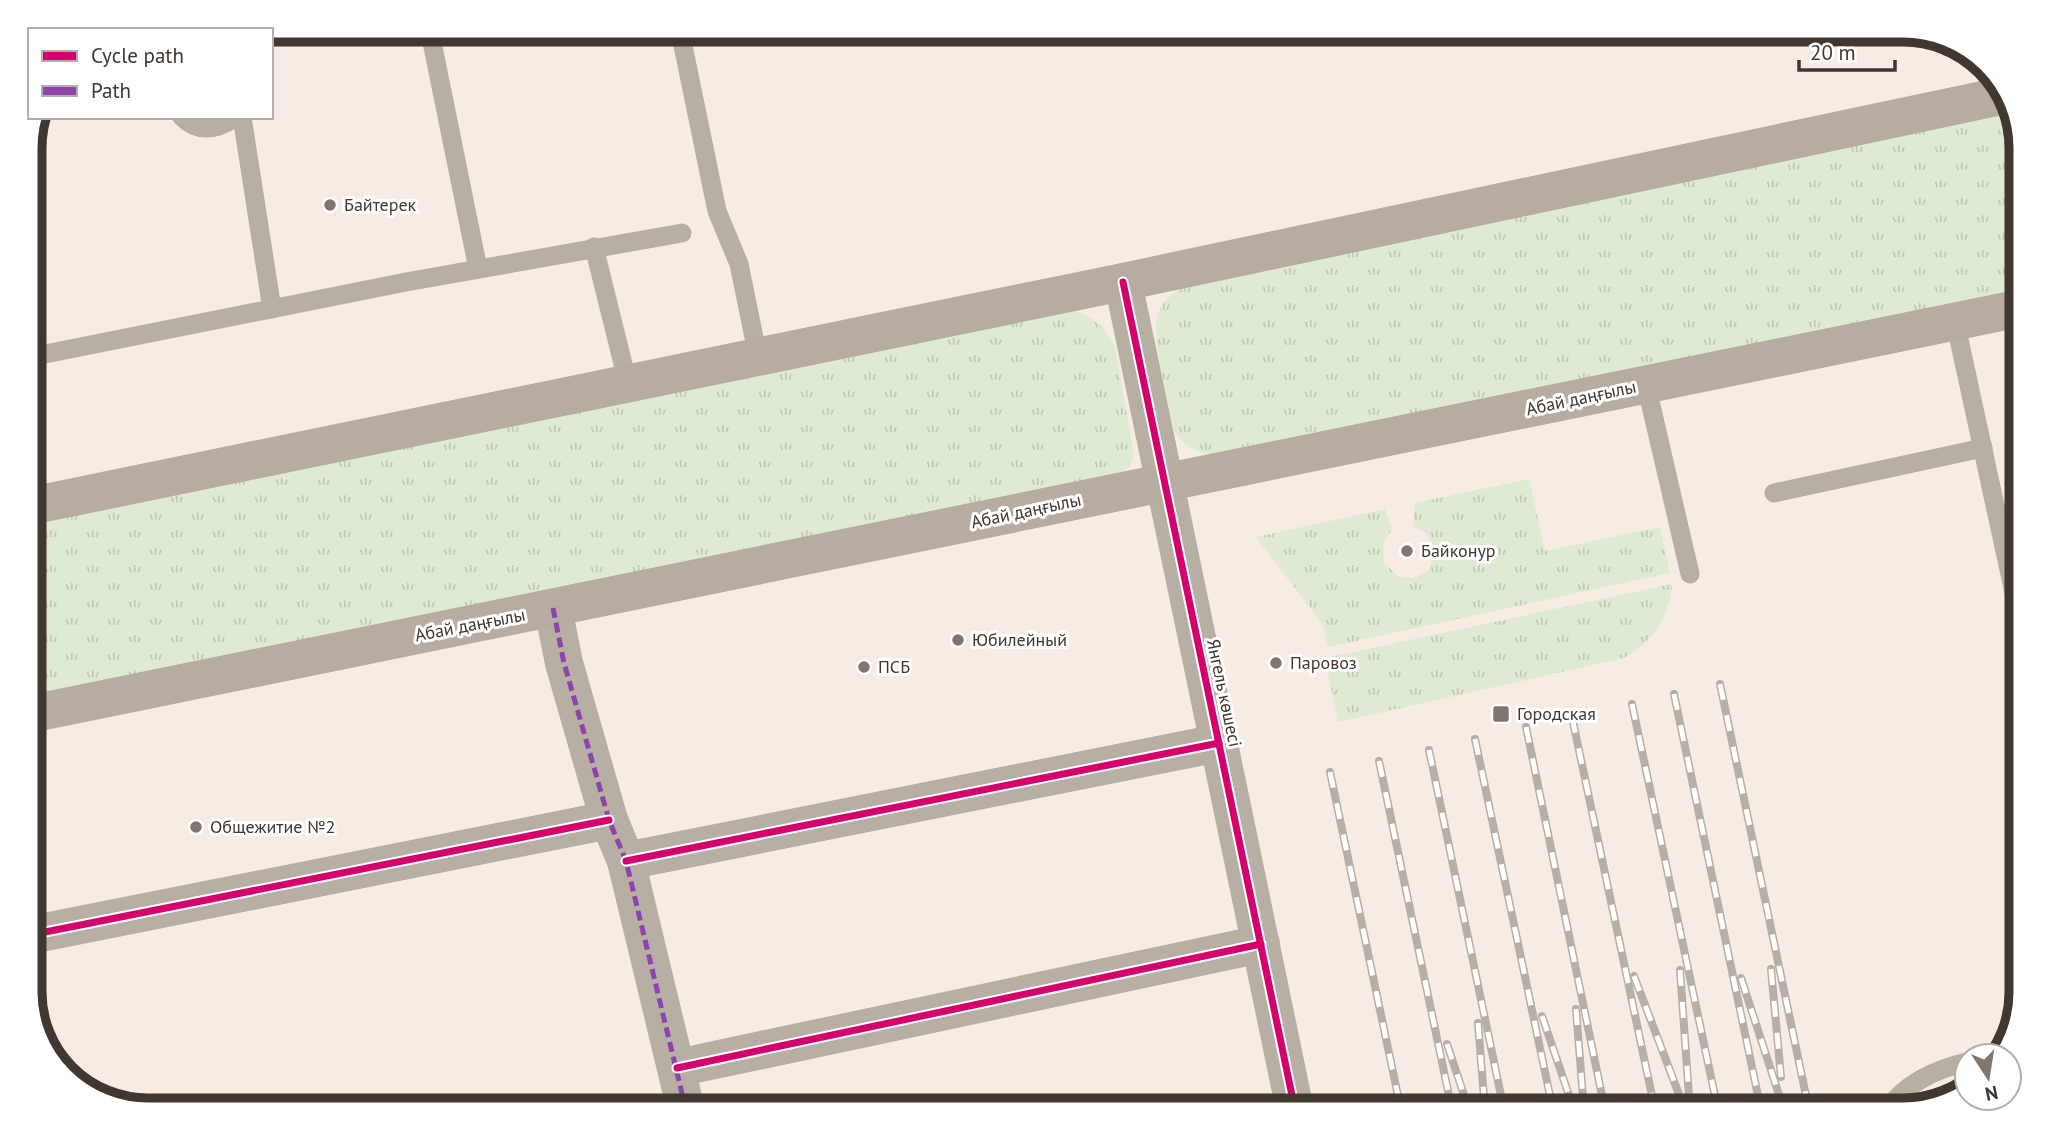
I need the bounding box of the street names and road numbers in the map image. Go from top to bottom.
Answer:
street label: Абай даңғылы [1524,375,1638,420]
street label: Абай даңғылы [969,488,1083,533]
street label: Абай даңғылы [413,603,527,646]
street label: Янгель көшесі [1202,637,1247,749]

